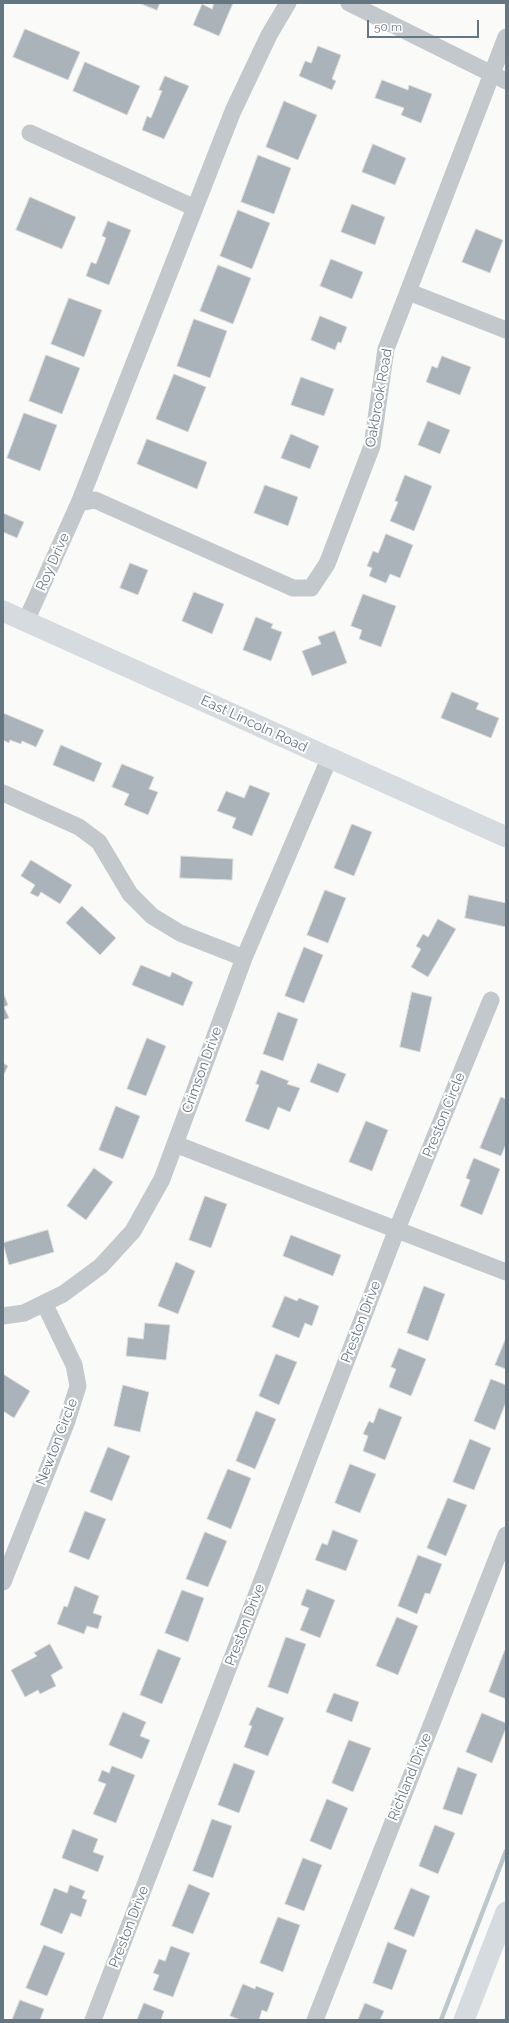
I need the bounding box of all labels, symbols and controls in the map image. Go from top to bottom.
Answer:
scale bar [369,12,481,38]
text: 50 m [374,20,402,34]
street label: Oakbrook Road [362,347,396,449]
street label: Roy Drive [33,530,73,594]
street label: East Lincoln Road [198,692,310,756]
street label: Crimson Drive [179,1025,225,1115]
street label: Preston Circle [419,1070,469,1160]
street label: Preston Drive [338,1279,384,1365]
street label: Newton Circle [33,1396,81,1488]
street label: Preston Drive [222,1582,268,1668]
street label: Richland Drive [385,1731,435,1823]
street label: Preston Drive [106,1884,152,1970]

